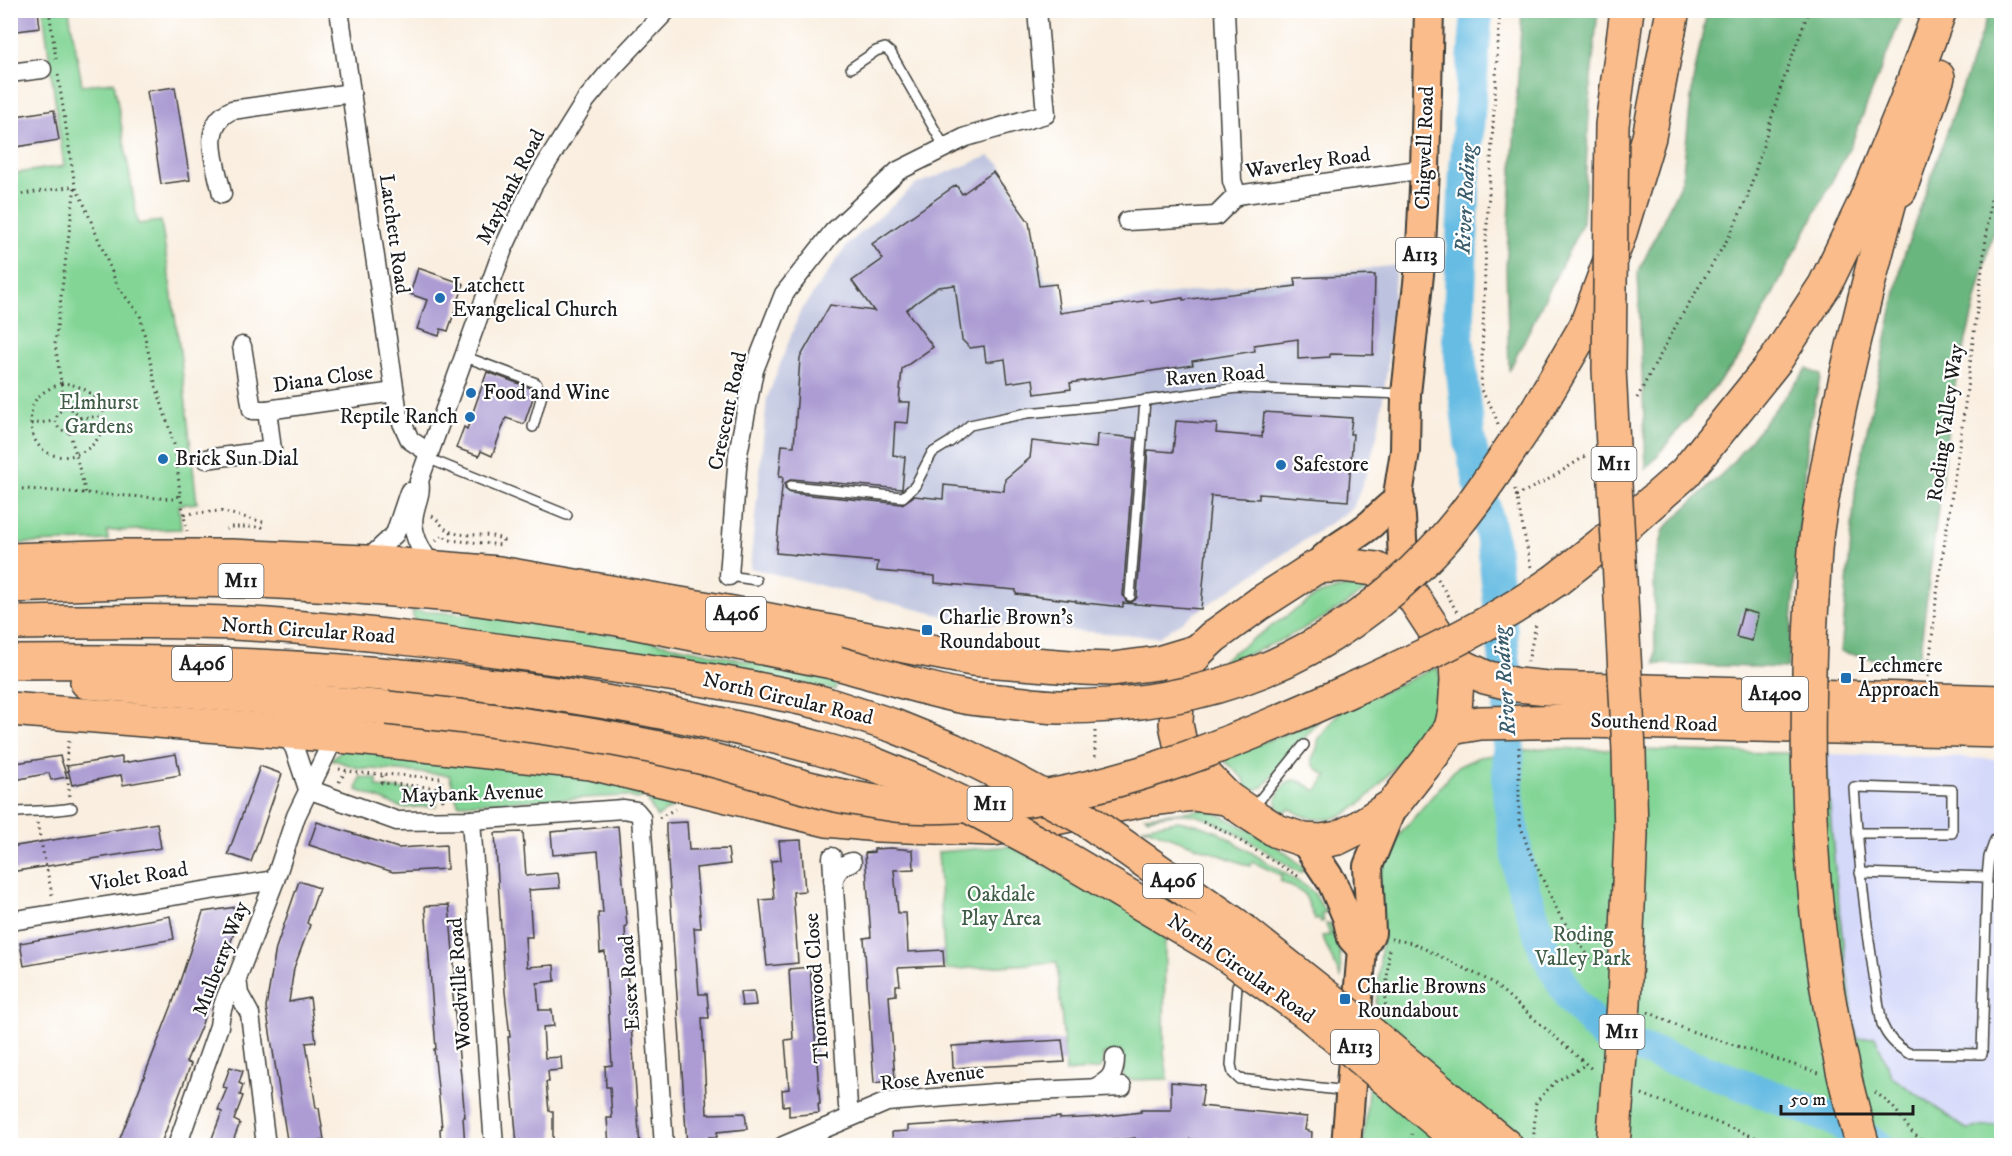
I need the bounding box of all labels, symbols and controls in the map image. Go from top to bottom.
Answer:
street label: Chigwell Road [1410,85,1440,210]
street label: Maybank Road [471,124,551,249]
street label: Waverley Road [1243,141,1372,185]
water label: River Roding [1450,141,1482,256]
street label: Latchett Road [373,172,415,296]
road number: A113 [1396,238,1444,272]
place label: Latchett Evangelical Church [452,273,618,323]
marker: Latchett Evangelical Church [433,291,447,305]
street label: Roding Valley Way [1922,341,1970,504]
street label: Crescent Road [703,349,753,473]
street label: Diana Close [271,359,375,399]
street label: Raven Road [1164,360,1266,392]
place label: Food and Wine [483,380,610,406]
marker: Food and Wine [464,386,478,400]
park label: Elmhurst Gardens [59,390,139,440]
place label: Reptile Ranch [339,404,458,430]
marker: Reptile Ranch [463,410,477,424]
place label: Brick Sun Dial [175,446,299,472]
road number: M11 [1592,447,1636,481]
marker: Brick Sun Dial [156,452,170,466]
place label: Safestore [1293,452,1369,478]
marker: Safestore [1274,458,1288,472]
road number: M11 [218,564,264,598]
road number: A406 [706,597,766,631]
place label: Charlie Brown's Roundabout [939,605,1073,655]
street label: North Circular Road [220,612,396,650]
marker: Charlie Brown's Roundabout [920,623,934,637]
water label: River Roding [1488,623,1522,738]
road number: A406 [172,647,232,681]
place label: Lechmere Approach [1858,653,1943,703]
street label: North Circular Road [700,667,876,731]
marker: Lechmere Approach [1839,671,1853,685]
road number: A1400 [1742,677,1808,711]
street label: Southend Road [1590,708,1718,738]
street label: Maybank Avenue [400,778,544,809]
road number: M11 [968,787,1012,821]
street label: Violet Road [87,856,190,898]
road number: A406 [1143,864,1203,898]
park label: Oakdale Play Area [961,882,1041,932]
street label: Mulberry Way [187,897,255,1020]
street label: North Circular Road [1162,908,1320,1030]
street label: Thornwood Close [799,912,835,1064]
street label: Woodville Road [442,916,478,1052]
park label: Roding Valley Park [1534,922,1632,972]
street label: Essex Road [614,934,646,1032]
place label: Charlie Browns Roundabout [1357,974,1486,1024]
marker: Charlie Browns Roundabout [1338,992,1352,1006]
road number: M11 [1600,1015,1644,1049]
road number: A113 [1331,1030,1379,1064]
street label: Rose Avenue [878,1059,986,1097]
scale bar [1781,1078,1913,1116]
text: 50 m [1790,1089,1826,1111]

